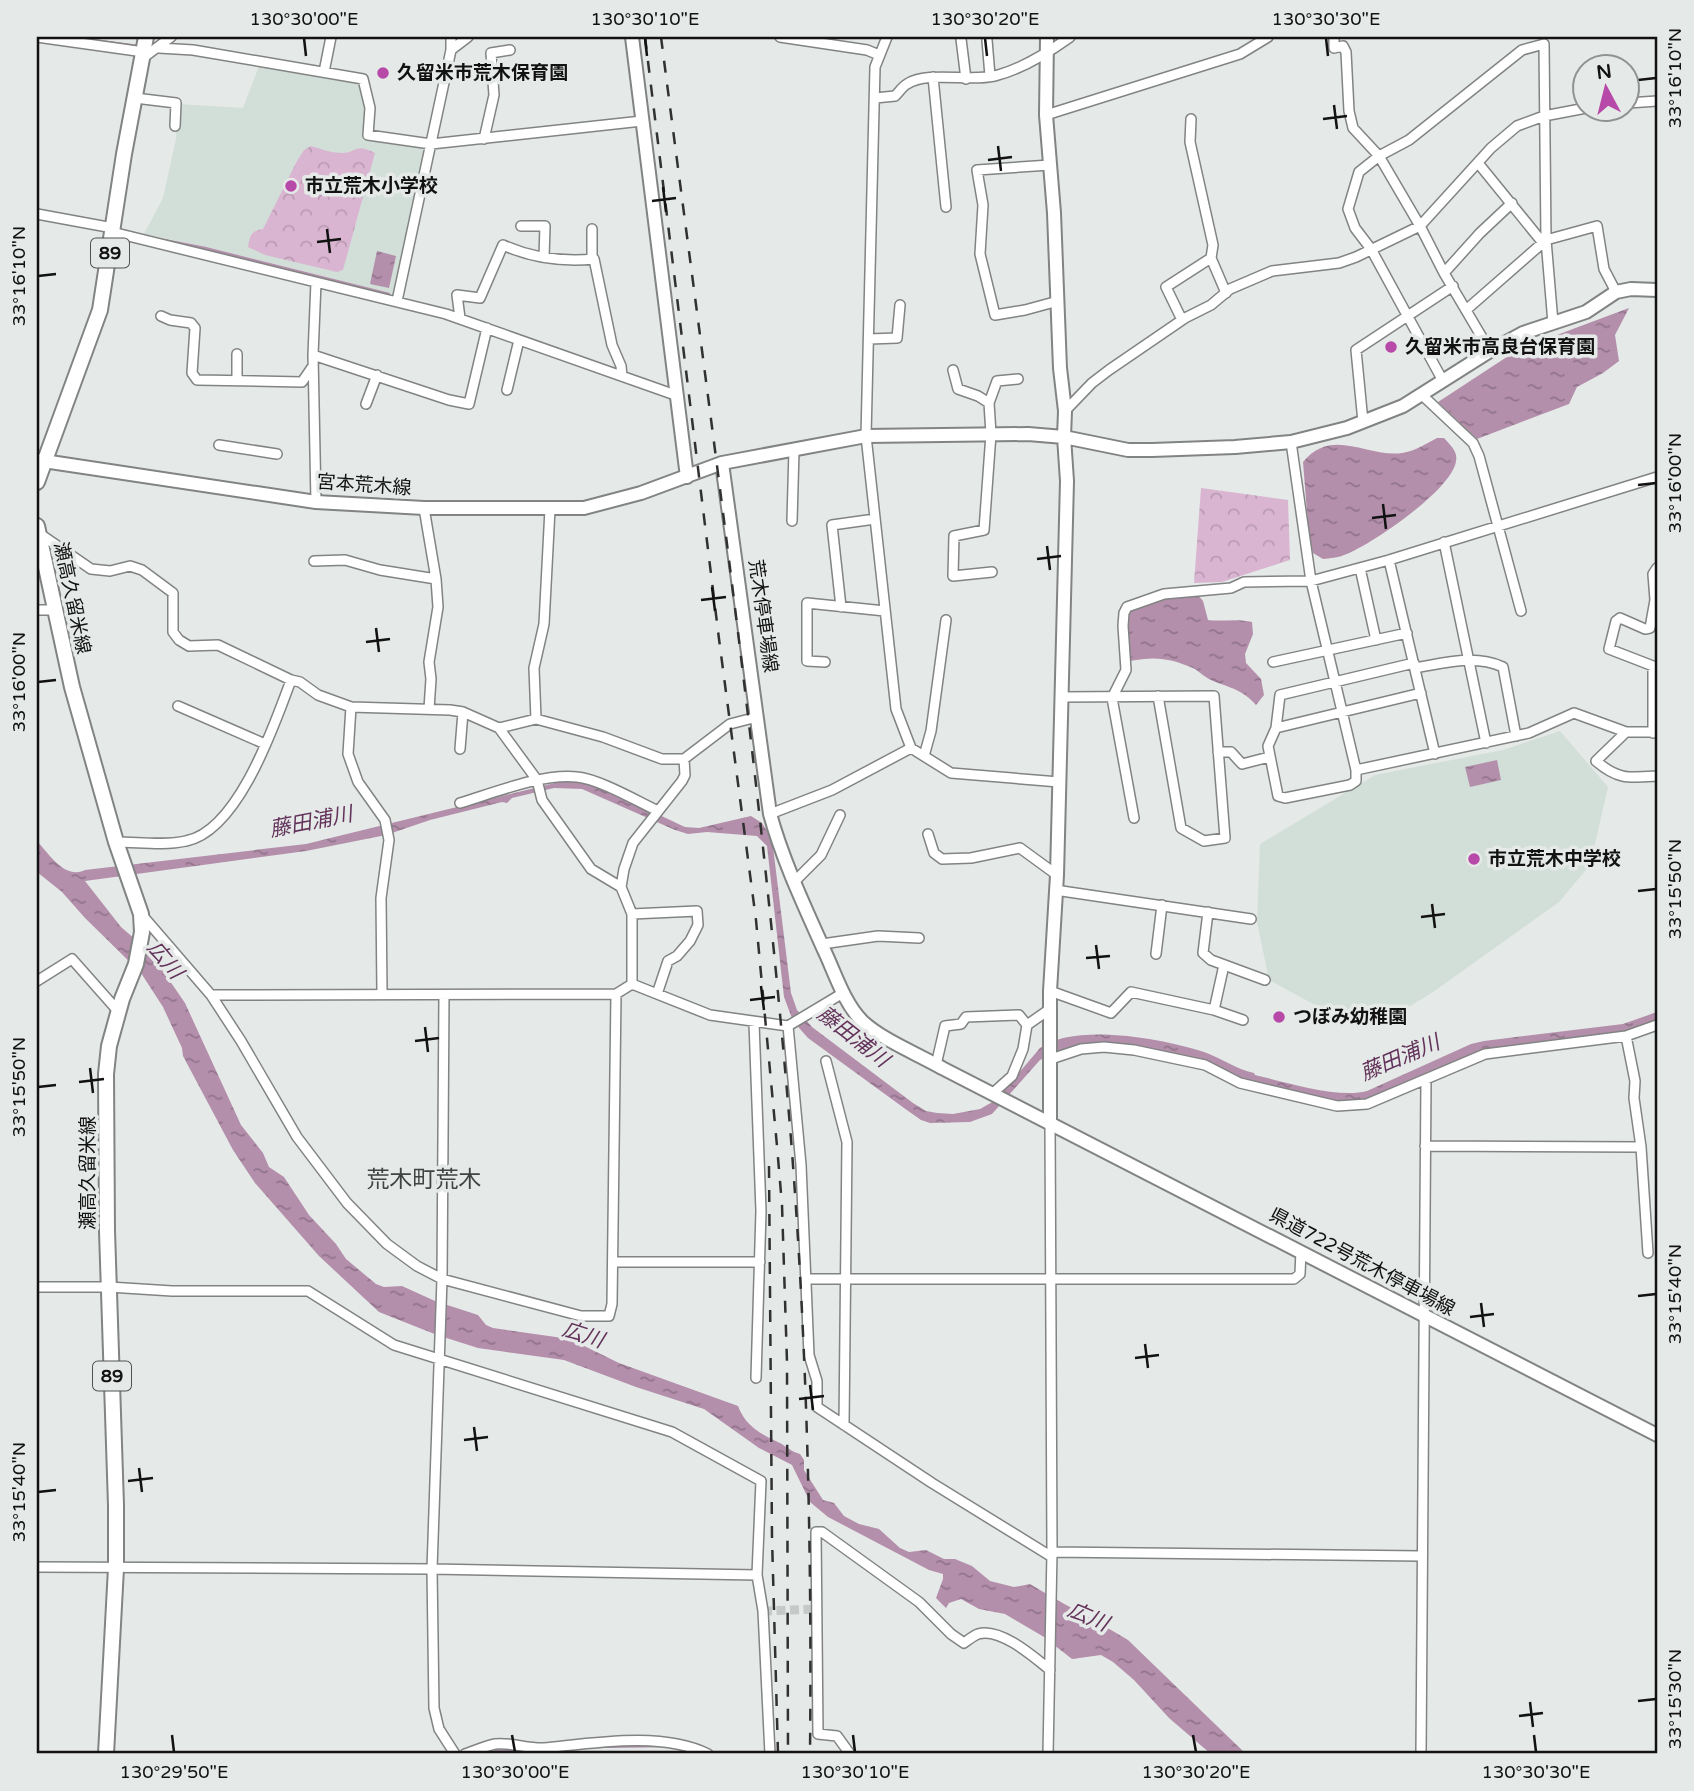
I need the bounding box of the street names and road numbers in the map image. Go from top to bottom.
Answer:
road number: 89 [91,239,129,268]
street label: 宮本荒木線 [316,471,412,499]
street label: 瀬高久留米線 [49,540,95,656]
street label: 荒木停車場線 [744,558,782,674]
street label: 瀬高久留米線 [77,1116,99,1230]
street label: 県道722号荒木停車場線 [1266,1204,1458,1320]
road number: 89 [93,1362,131,1391]

